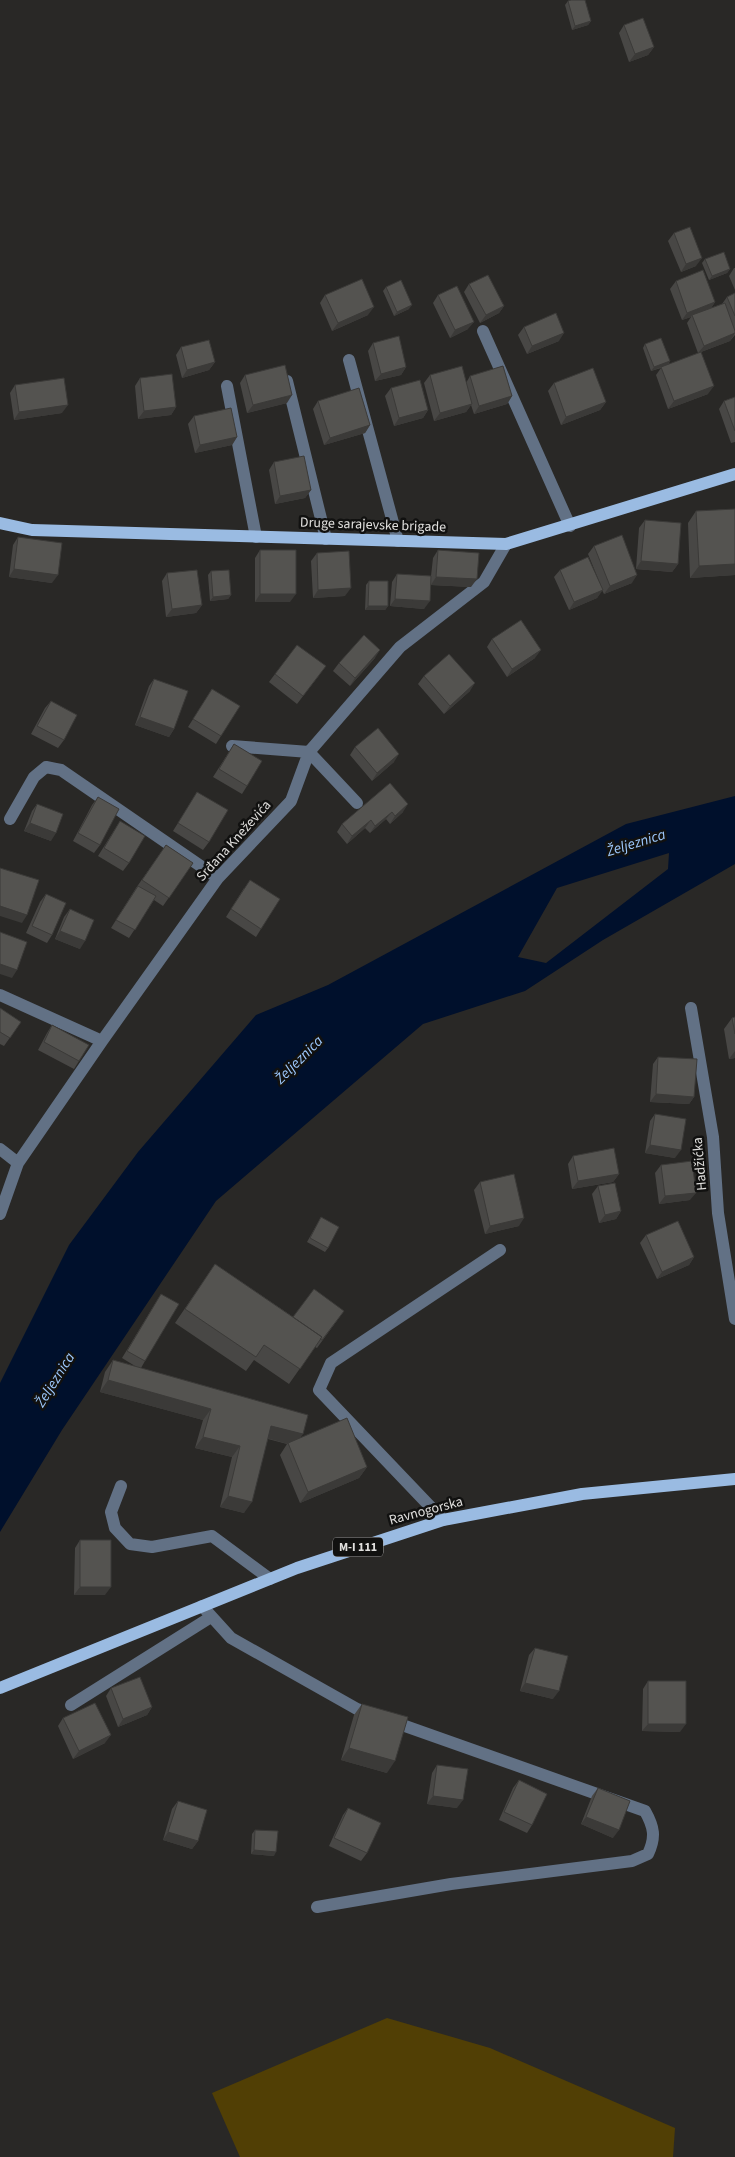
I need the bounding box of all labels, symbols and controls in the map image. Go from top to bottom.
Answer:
street label: Druge sarajevske brigade [300,512,446,538]
street label: Srđana Kneževića [192,796,276,886]
water label: Željeznica [603,824,668,862]
water label: Željeznica [269,1031,328,1090]
street label: Hadžićka [688,1136,712,1192]
water label: Željeznica [29,1349,80,1412]
street label: Ravnogorska [387,1492,465,1530]
road number: M-I 111 [333,1538,383,1556]

